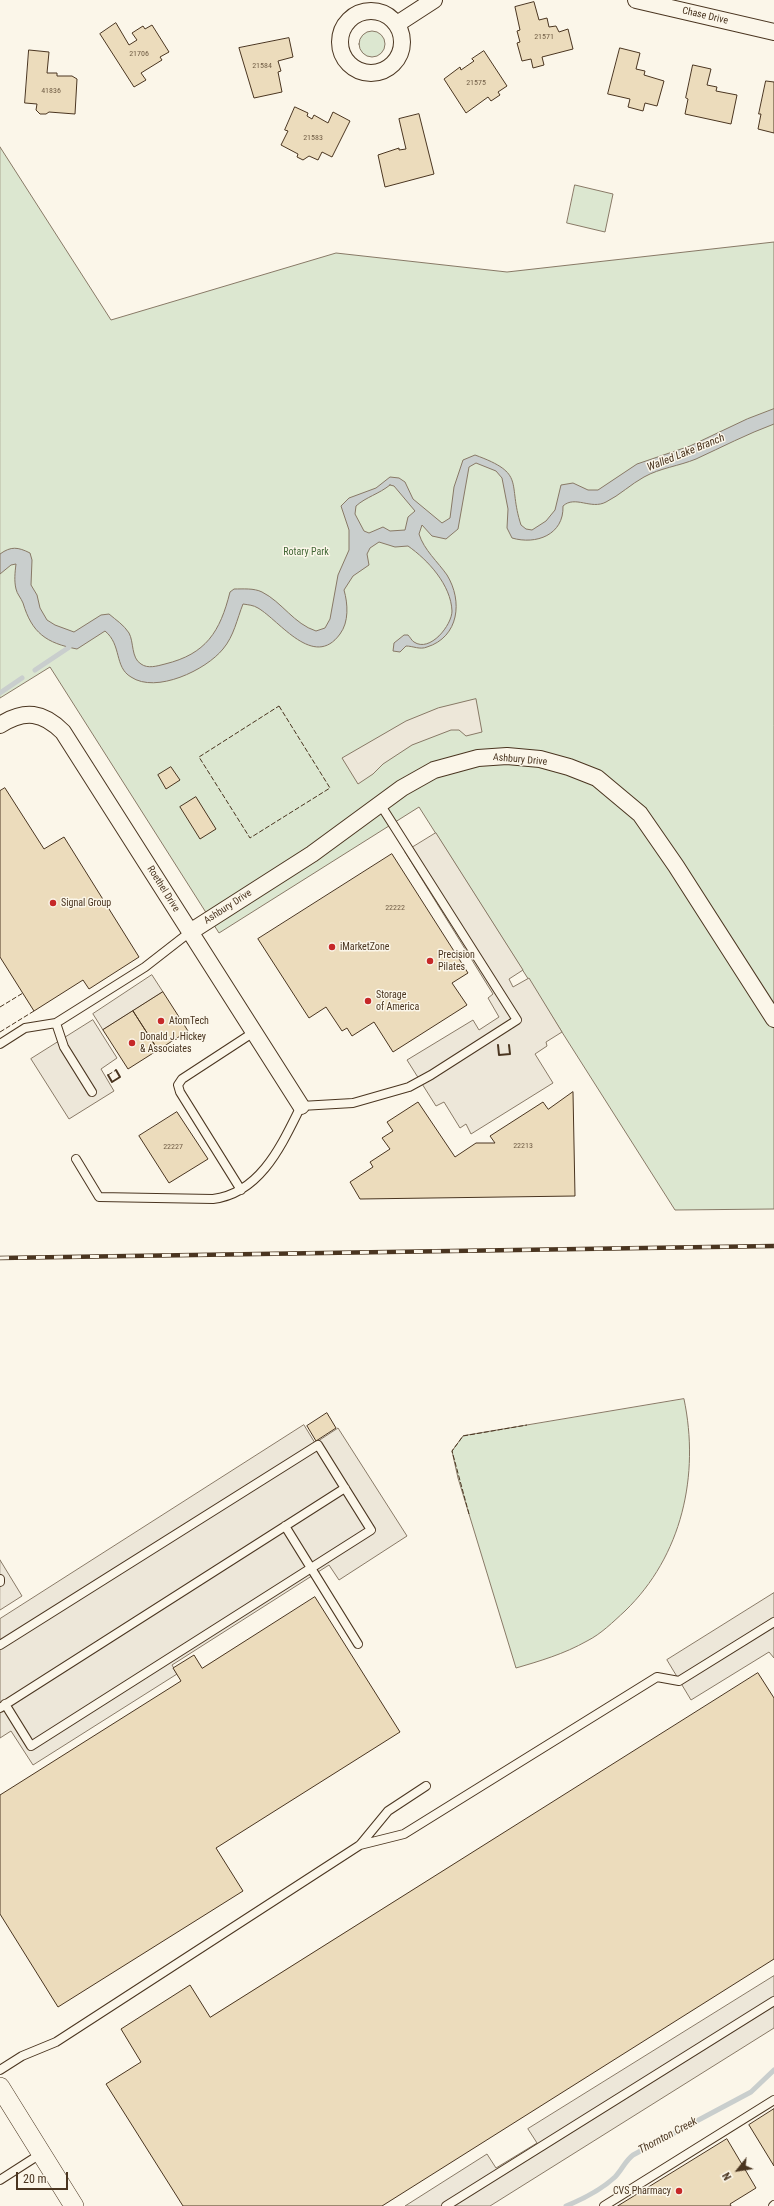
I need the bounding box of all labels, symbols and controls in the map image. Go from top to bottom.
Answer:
street label: Chase Drive [681,5,729,27]
house number: 21571 [534,32,554,42]
house number: 21706 [129,49,149,59]
house number: 21584 [252,61,272,71]
house number: 21575 [466,78,486,88]
house number: 41836 [41,86,61,96]
house number: 21583 [303,133,323,143]
water label: Walled Lake Branch [645,431,727,475]
park label: Rotary Park [283,546,329,558]
street label: Ashbury Drive [492,752,548,768]
street label: Roethel Drive [144,864,182,914]
street label: Ashbury Drive [202,887,254,927]
place label: Signal Group [61,897,111,909]
marker: Signal Group [48,898,58,908]
house number: 22222 [385,903,405,913]
place label: iMarketZone [340,941,389,953]
marker: iMarketZone [327,942,337,952]
place label: Precision Pilates [438,949,475,972]
marker: Precision Pilates [425,956,435,966]
place label: Storage of America [376,989,419,1012]
marker: Storage of America [363,996,373,1006]
place label: AtomTech [169,1015,209,1027]
marker: AtomTech [156,1016,166,1026]
place label: Donald J. Hickey & Associates [140,1031,206,1054]
marker: Donald J. Hickey & Associates [127,1038,137,1048]
house number: 22213 [513,1141,533,1151]
house number: 22227 [163,1142,183,1152]
water label: Thornton Creek [636,2115,700,2157]
north arrow [718,2150,758,2190]
scale bar [18,2164,70,2190]
text: N [720,2170,734,2182]
text: 20 m [23,2172,47,2186]
place label: CVS Pharmacy [613,2185,671,2197]
marker: CVS Pharmacy [674,2186,684,2196]

